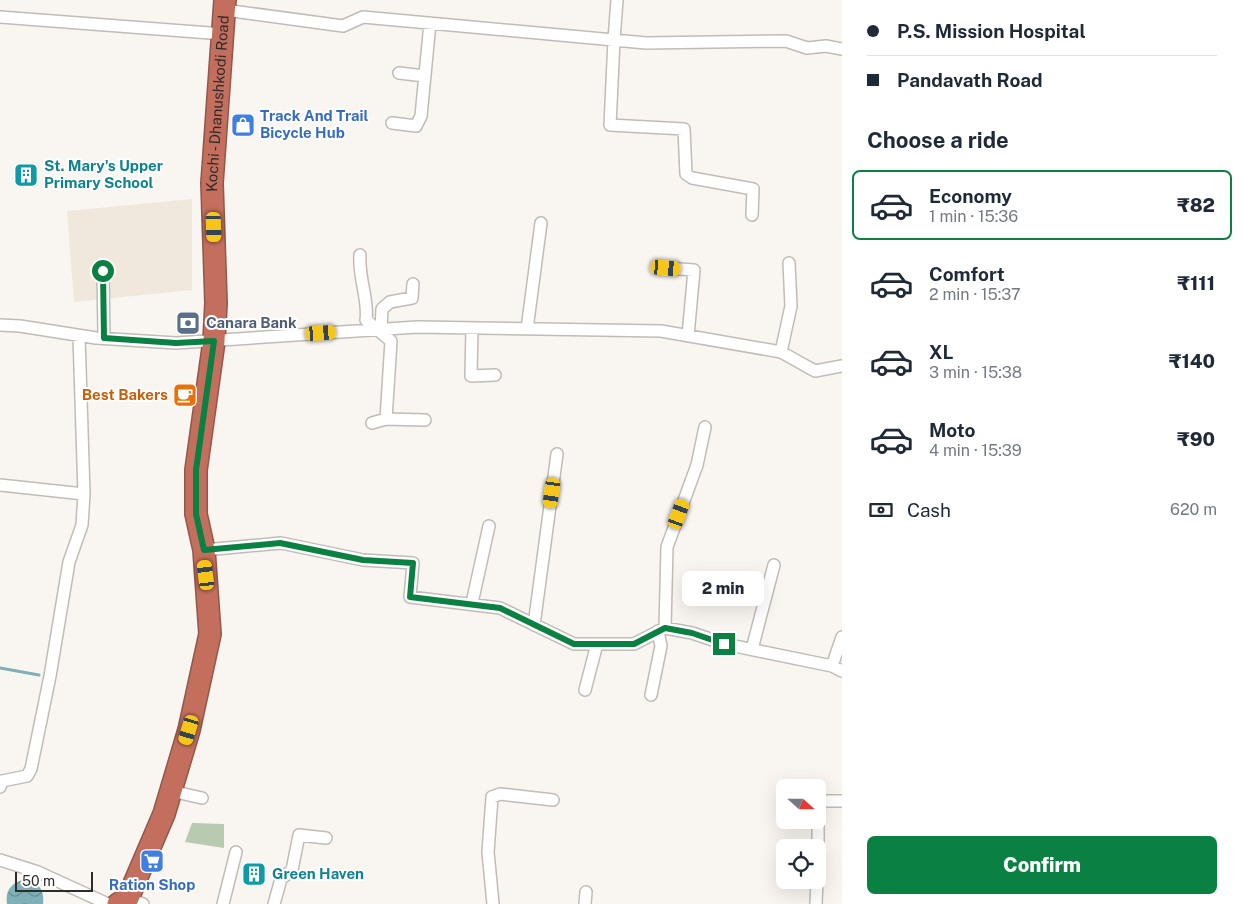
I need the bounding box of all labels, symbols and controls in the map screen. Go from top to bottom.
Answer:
street label: Kochi - Dhanushkodi Road [203,15,232,192]
text: P.S. Mission Hospital [897,20,1086,42]
text: Pandavath Road [897,69,1043,91]
place label: Track And Trail Bicycle Hub [260,107,369,141]
shop icon: Track And Trail Bicycle Hub [230,112,256,138]
text: Choose a ride [867,127,1009,153]
place label: St. Mary's Upper Primary School [44,157,163,191]
building icon: St. Mary's Upper Primary School [13,162,39,188]
icon: car [869,183,914,228]
text: Economy [929,185,1012,207]
text: ₹82 [1177,194,1215,216]
text: 1 min · 15:36 [929,207,1018,226]
car [205,212,222,242]
car [650,259,681,277]
route start [92,260,114,282]
icon: car [869,261,914,306]
text: Comfort [929,263,1005,285]
text: ₹111 [1177,272,1215,294]
text: 2 min · 15:37 [929,285,1021,304]
bank icon: Canara Bank [175,310,201,336]
place label: Canara Bank [206,314,297,331]
car [305,324,336,342]
icon: car [869,339,914,384]
text: XL [929,341,954,363]
text: ₹140 [1169,350,1215,372]
text: 3 min · 15:38 [929,363,1022,382]
cafe icon: Best Bakers [172,382,198,408]
place label: Best Bakers [82,386,168,403]
icon: car [869,417,914,462]
text: Moto [929,419,975,441]
text: ₹90 [1177,428,1215,450]
text: 4 min · 15:39 [929,441,1022,460]
car [542,477,561,509]
icon: cash [867,496,895,524]
car [666,497,691,531]
text: Cash [907,499,951,521]
text: 620 m [1170,500,1217,519]
car [196,559,215,591]
callout: 2 min [683,572,765,606]
text: 2 min [702,579,744,598]
route end [713,633,735,655]
car [177,713,200,747]
north arrow [776,779,826,829]
map controls [776,779,826,889]
button: Confirm [867,836,1217,894]
button: locate [776,839,826,889]
supermarket icon: Ration Shop [139,848,165,874]
building icon: Green Haven [241,861,267,887]
place label: Green Haven [272,865,364,882]
scale bar [15,869,92,892]
text: 50 m [22,873,55,889]
place label: Ration Shop [109,876,195,893]

